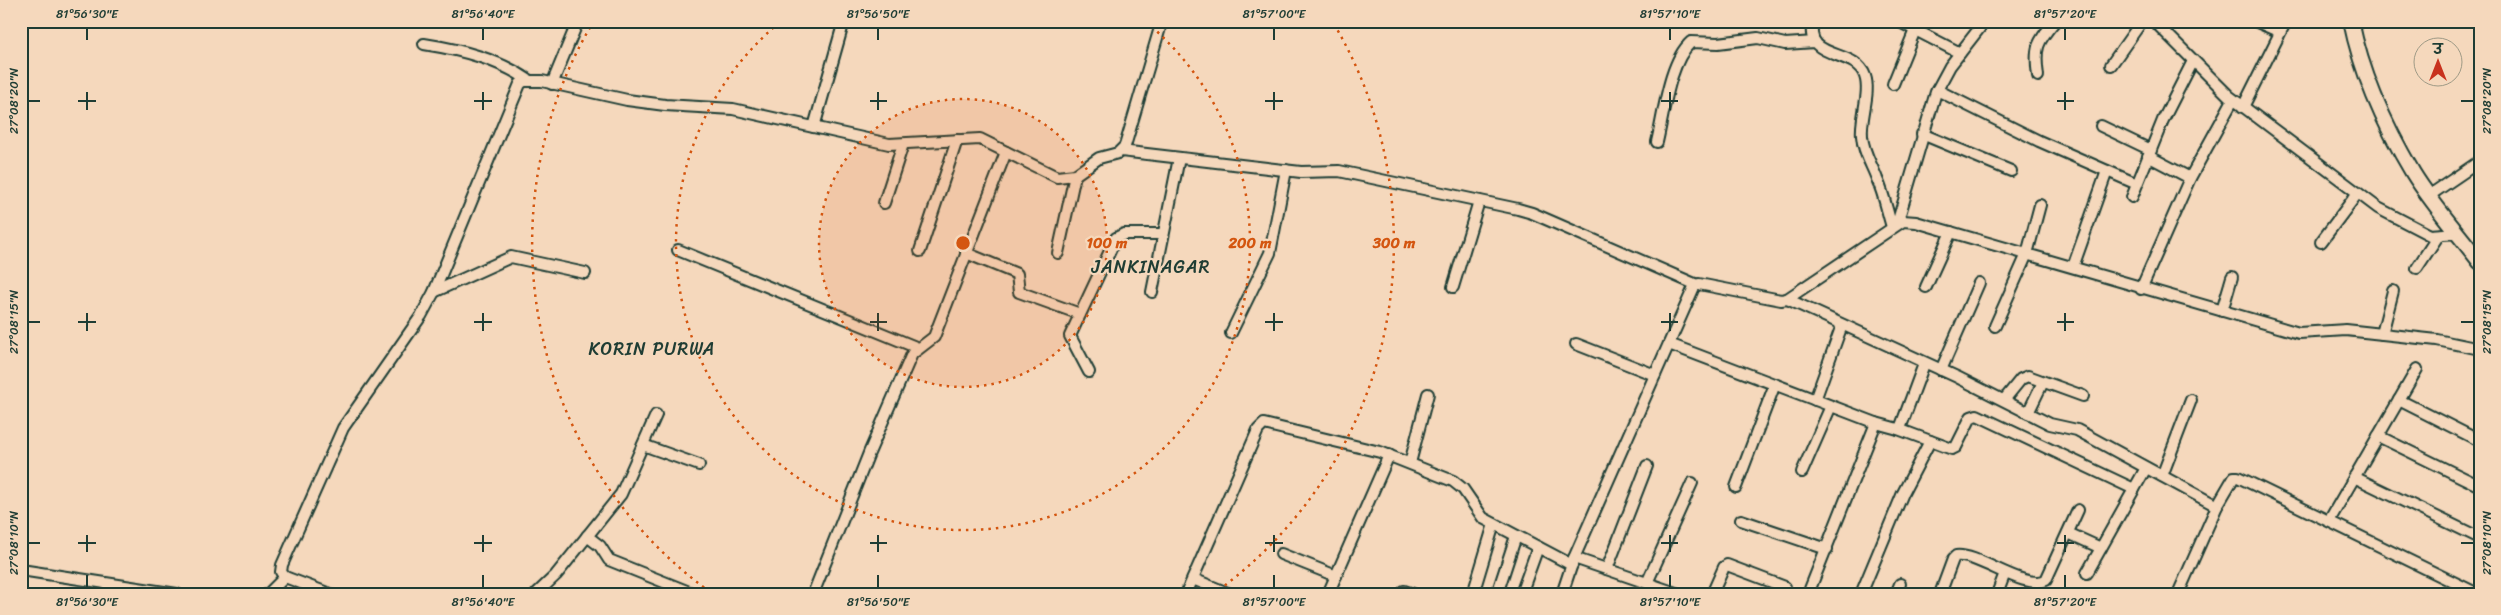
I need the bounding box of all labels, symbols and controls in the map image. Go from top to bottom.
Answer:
text: 81°56'30"E [56,3,119,25]
text: 81°56'40"E [452,3,516,25]
text: 81°56'50"E [847,3,911,25]
text: 81°57'00"E [1243,3,1307,25]
text: 81°57'10"E [1640,3,1702,25]
text: 81°57'20"E [2034,3,2097,25]
text: उ [2431,37,2444,62]
north arrow [2414,38,2464,88]
text: 27°08'20"N [3,67,25,134]
text: 27°08'20"N [2476,67,2498,134]
text: 100 m [1087,230,1128,256]
text: 200 m [1227,230,1272,256]
text: 300 m [1372,230,1416,256]
centre of rings [954,234,972,252]
district label: JANKINAGAR [1090,251,1211,283]
text: 27°08'15"N [3,289,25,354]
text: 27°08'15"N [2476,289,2498,354]
district label: KORIN PURWA [589,333,715,365]
text: 27°08'10"N [3,510,25,575]
text: 27°08'10"N [2476,510,2498,575]
text: 81°56'30"E [56,591,119,613]
text: 81°56'40"E [452,591,516,613]
text: 81°56'50"E [847,591,911,613]
text: 81°57'00"E [1243,591,1307,613]
text: 81°57'10"E [1640,591,1702,613]
text: 81°57'20"E [2034,591,2097,613]

